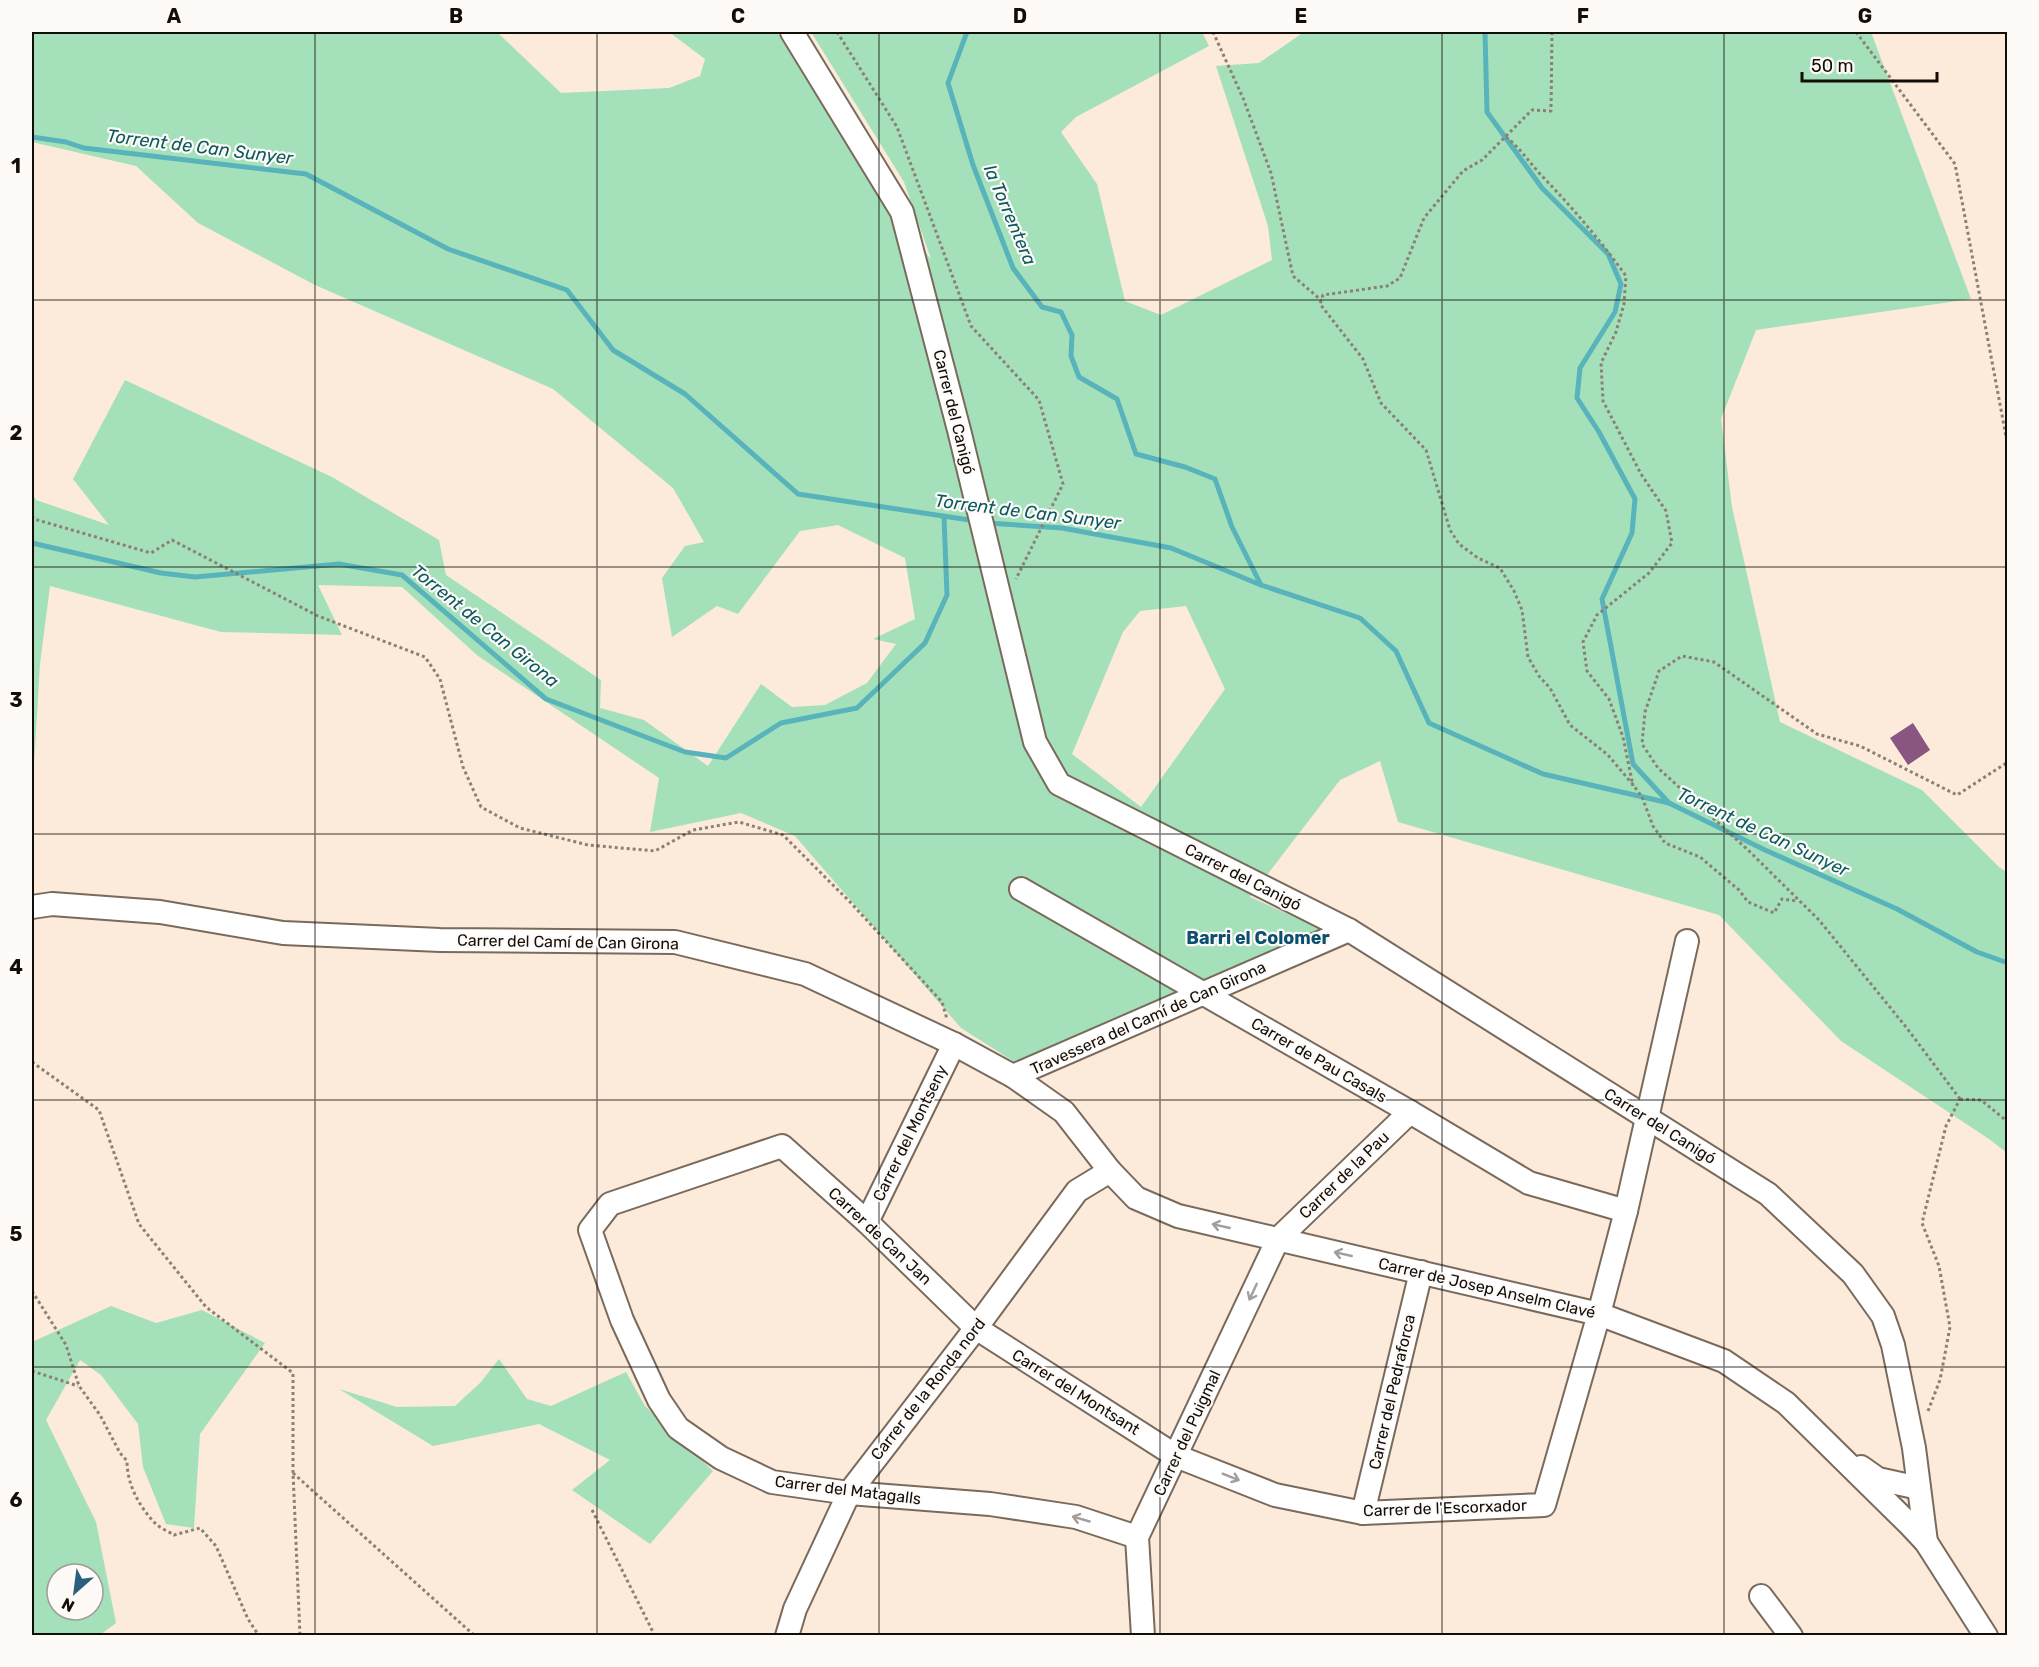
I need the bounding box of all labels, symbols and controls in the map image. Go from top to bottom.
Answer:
text: A [167,4,182,28]
text: B [449,4,463,28]
text: C [731,4,745,28]
text: D [1013,4,1027,28]
text: E [1295,4,1307,28]
text: F [1577,4,1589,28]
text: G [1858,4,1872,28]
scale bar [1802,45,1937,83]
text: 50 m [1811,55,1854,77]
water label: Torrent de Can Sunyer [106,125,295,169]
text: 1 [11,154,21,178]
water label: la Torrentera [979,162,1041,269]
street label: Carrer del Canigó [929,348,979,476]
text: 2 [10,421,23,445]
water label: Torrent de Can Sunyer [934,490,1123,534]
water label: Torrent de Can Girona [407,560,563,692]
text: 3 [9,688,23,712]
water label: Torrent de Can Sunyer [1674,782,1853,882]
street label: Carrer del Canigó [1182,839,1304,915]
district label: Barri el Colomer [1186,927,1330,949]
street label: Carrer del Camí de Can Girona [457,931,679,953]
text: 4 [9,955,23,979]
street label: Travessera del Camí de Can Girona [1027,957,1269,1079]
street label: Carrer de Pau Casals [1248,1013,1390,1107]
street label: Carrer del Montseny [869,1062,951,1204]
street label: Carrer del Canigó [1601,1084,1719,1168]
street label: Carrer de la Pau [1295,1127,1393,1223]
street label: Carrer de Can Jan [824,1183,936,1289]
one-way arrow [1212,1220,1231,1231]
text: 5 [10,1222,23,1246]
one-way arrow [1334,1248,1353,1259]
street label: Carrer de Josep Anselm Clavé [1377,1254,1597,1322]
one-way arrow [1247,1282,1259,1300]
street label: Carrer del Pedraforca [1365,1313,1419,1471]
street label: Carrer de la Ronda nord [867,1314,989,1464]
street label: Carrer del Montsant [1009,1345,1143,1439]
street label: Carrer del Puigmal [1150,1367,1224,1499]
street label: Carrer del Matagalls [774,1472,922,1508]
one-way arrow [1221,1473,1239,1484]
text: 6 [9,1488,23,1512]
street label: Carrer de l'Escorxador [1363,1496,1527,1520]
one-way arrow [1072,1513,1091,1524]
north arrow [45,1562,105,1622]
text: N [59,1594,78,1616]

